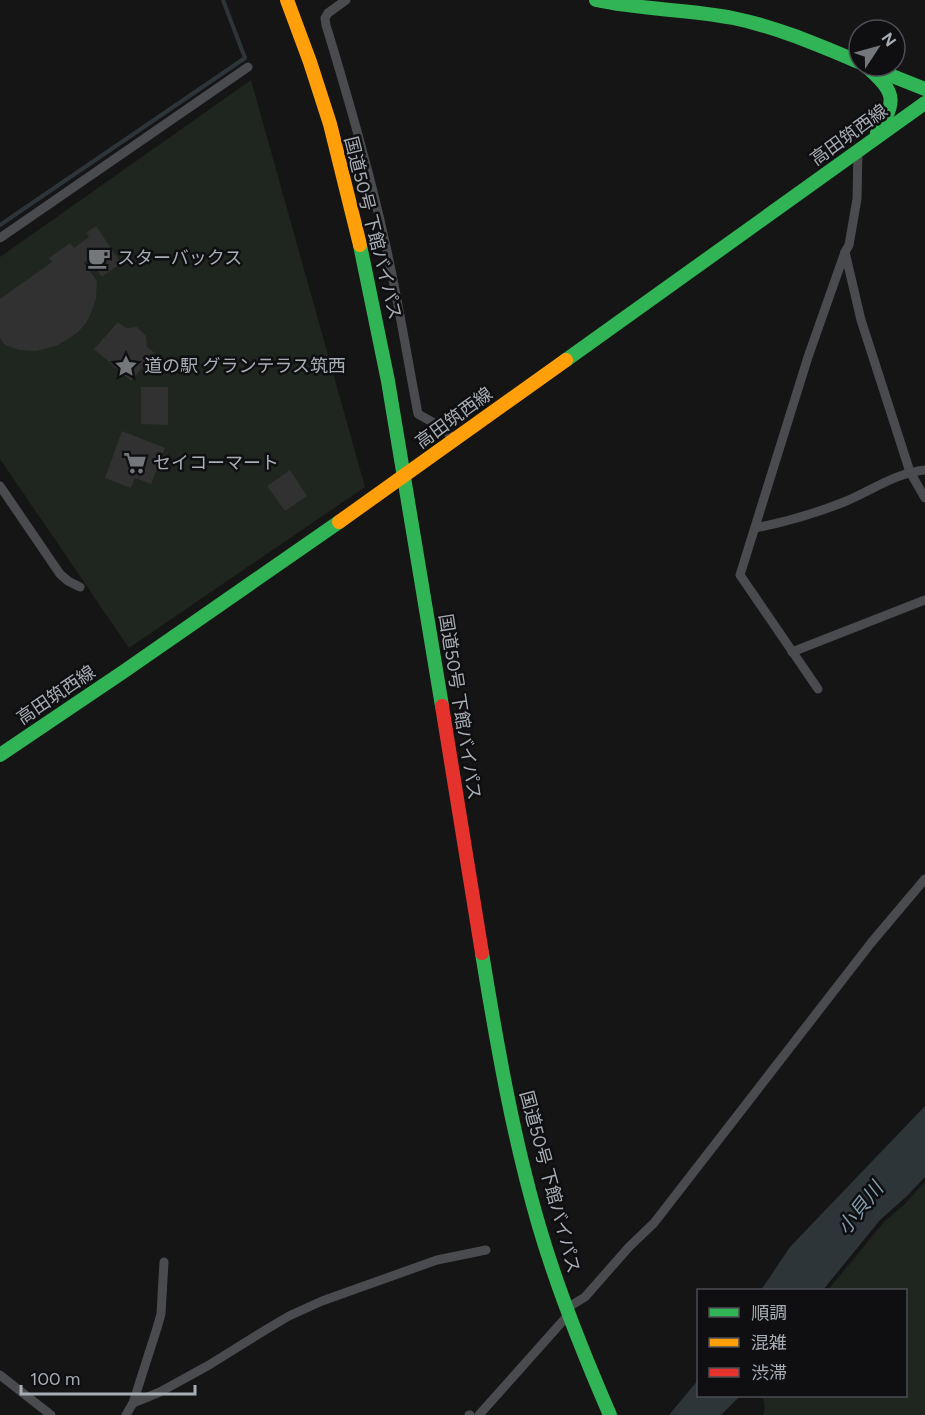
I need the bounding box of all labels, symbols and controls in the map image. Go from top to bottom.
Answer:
north arrow [847,18,907,78]
text: N [877,29,900,50]
street label: 高田筑西線 [806,100,892,170]
street label: 国道50号 下館バイパス [340,134,406,322]
cafe icon: スターバックス [86,245,112,271]
place label: スターバックス [117,247,242,269]
place icon: 道の駅 グランテラス筑西 [113,353,139,379]
place label: 道の駅 グランテラス筑西 [144,355,346,377]
street label: 高田筑西線 [411,383,497,453]
supermarket icon: セイコーマート [122,450,148,476]
place label: セイコーマート [153,452,279,474]
street label: 国道50号 下館バイパス [434,612,486,802]
street label: 高田筑西線 [13,661,99,729]
street label: 国道50号 下館バイパス [515,1088,585,1276]
water label: 小貝川 [832,1175,889,1239]
legend [697,1289,907,1397]
text: 順調 [751,1302,787,1324]
text: 混雑 [751,1332,787,1354]
scale bar [21,1358,195,1396]
text: 渋滞 [751,1362,787,1384]
text: 100 m [30,1368,80,1390]

